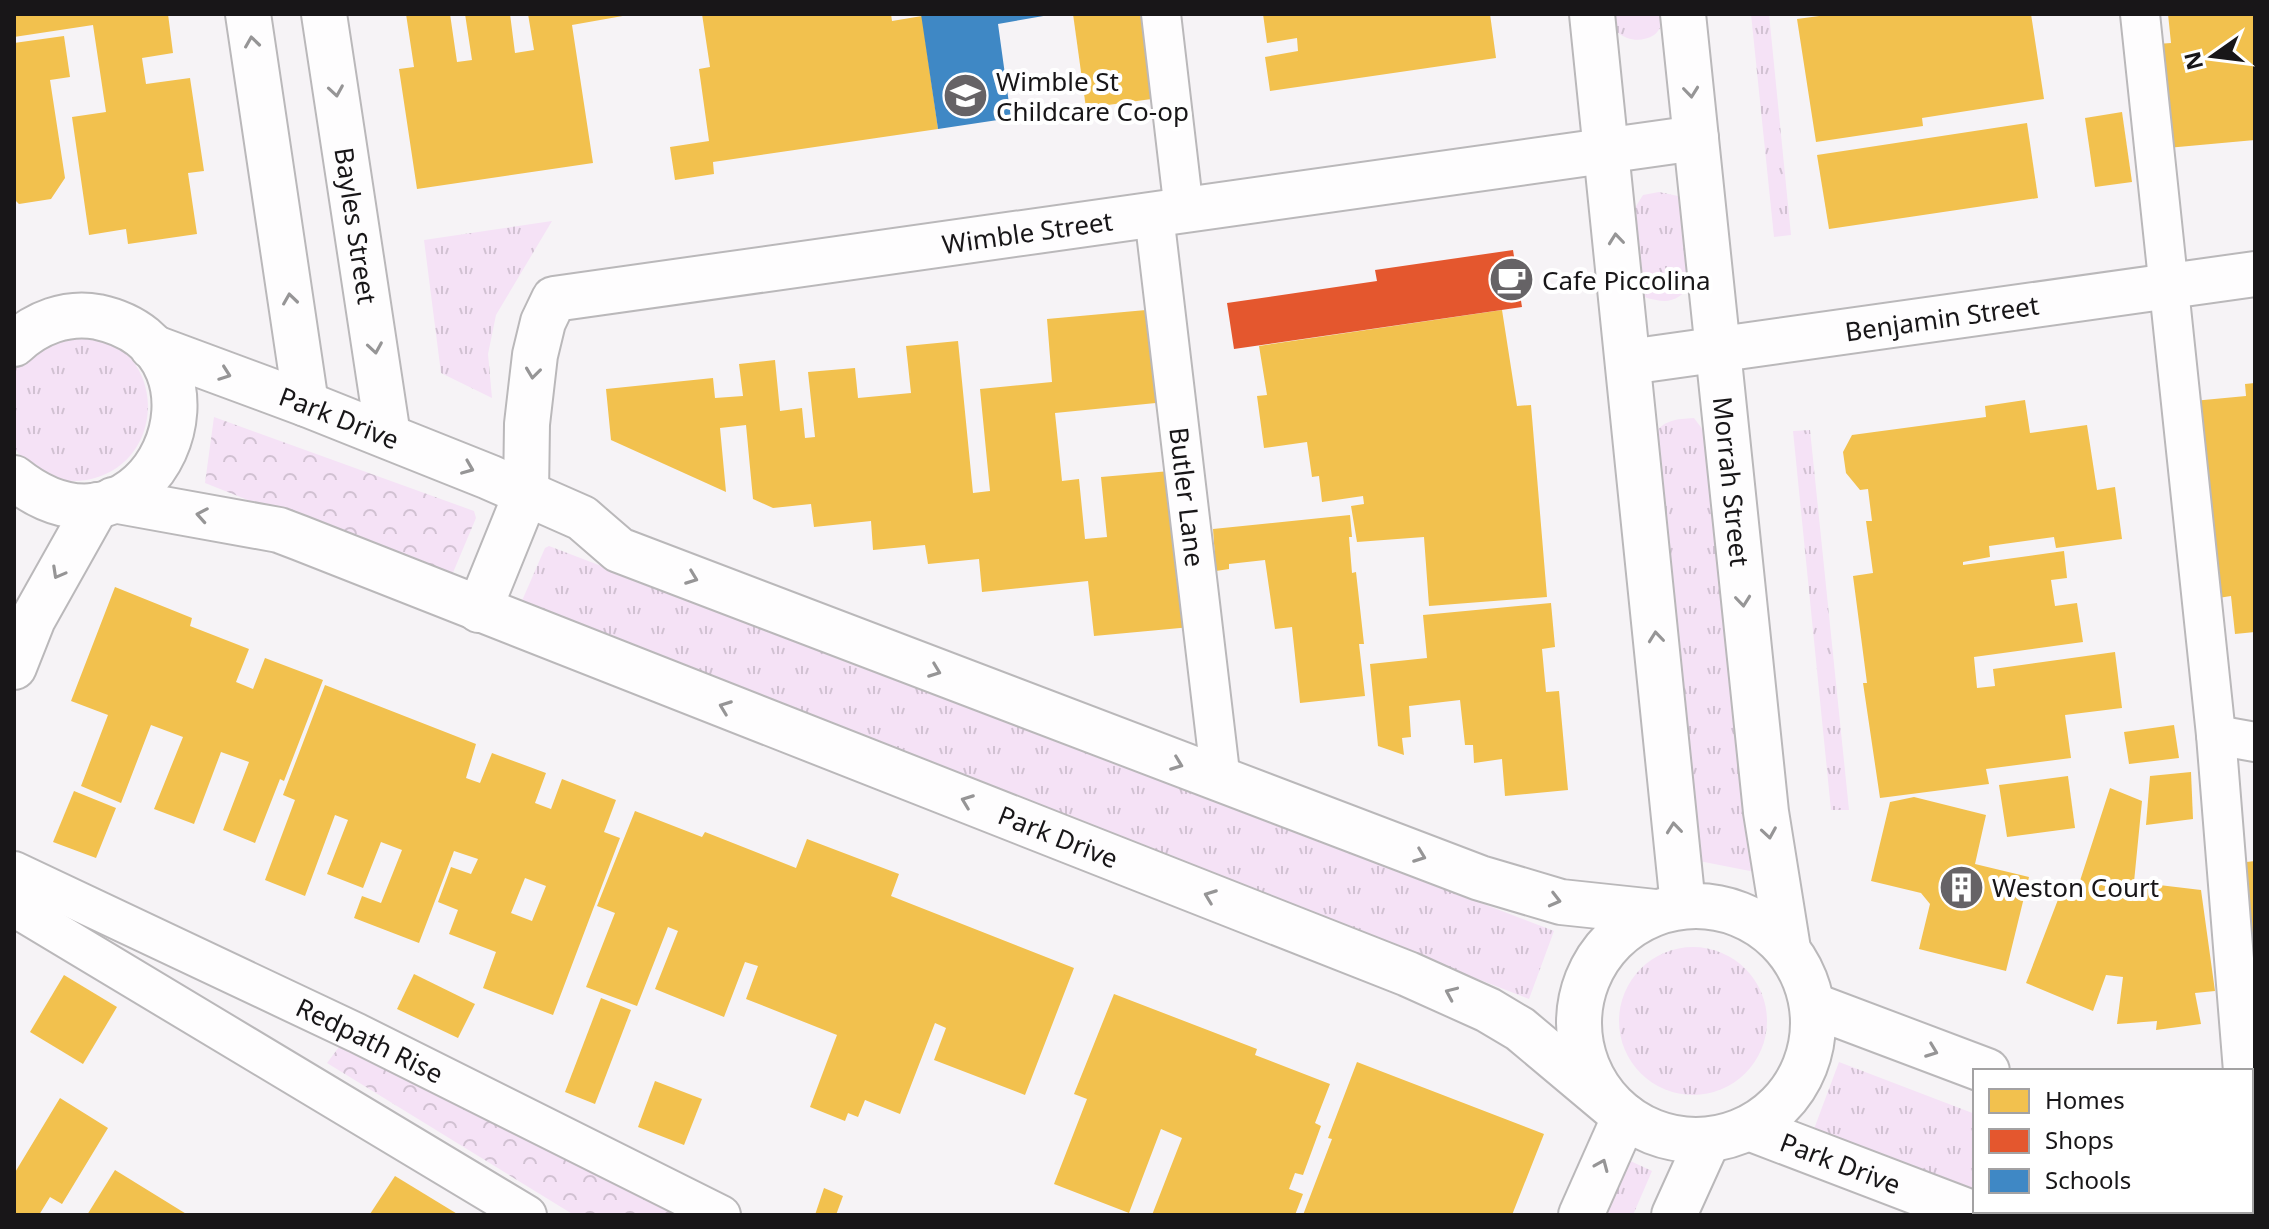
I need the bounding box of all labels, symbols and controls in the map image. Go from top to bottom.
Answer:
north arrow [2173,16,2253,96]
one-way arrow [244,35,261,49]
text: N [2176,49,2209,73]
place label: Wimble St Childcare Co-op [996,63,1189,129]
school or university icon: Wimble St Childcare Co-op [941,72,989,120]
one-way arrow [327,84,344,98]
one-way arrow [1683,86,1700,99]
street label: Bayles Street [326,145,386,306]
street label: Wimble Street [940,202,1115,262]
one-way arrow [1607,232,1624,245]
cafe icon: Cafe Piccolina [1487,256,1535,304]
place label: Cafe Piccolina [1542,262,1711,298]
street label: Benjamin Street [1843,287,2041,349]
one-way arrow [282,292,299,306]
one-way arrow [365,341,382,355]
one-way arrow [217,364,231,381]
one-way arrow [525,367,542,380]
street label: Park Drive [274,378,404,457]
street label: Morrah Street [1705,395,1758,568]
street label: Butler Lane [1161,425,1214,569]
one-way arrow [460,458,474,475]
one-way arrow [195,508,209,525]
one-way arrow [52,564,68,579]
one-way arrow [684,568,698,585]
one-way arrow [1735,595,1752,608]
one-way arrow [1647,630,1664,643]
one-way arrow [927,661,941,678]
one-way arrow [719,700,733,717]
one-way arrow [1169,754,1183,771]
one-way arrow [961,795,975,811]
street label: Park Drive [993,797,1123,876]
one-way arrow [1666,821,1683,834]
one-way arrow [1760,826,1777,840]
one-way arrow [1413,846,1427,863]
building icon: Weston Court [1937,863,1985,911]
place label: Weston Court [1992,869,2159,905]
one-way arrow [1204,889,1218,906]
one-way arrow [1547,890,1561,907]
one-way arrow [1445,987,1459,1003]
street label: Redpath Rise [290,989,450,1091]
one-way arrow [1924,1041,1938,1057]
legend [1973,1069,2253,1213]
text: Homes [2045,1083,2125,1116]
text: Shops [2045,1123,2114,1156]
street label: Park Drive [1775,1124,1906,1202]
one-way arrow [1593,1159,1609,1173]
text: Schools [2045,1163,2131,1196]

